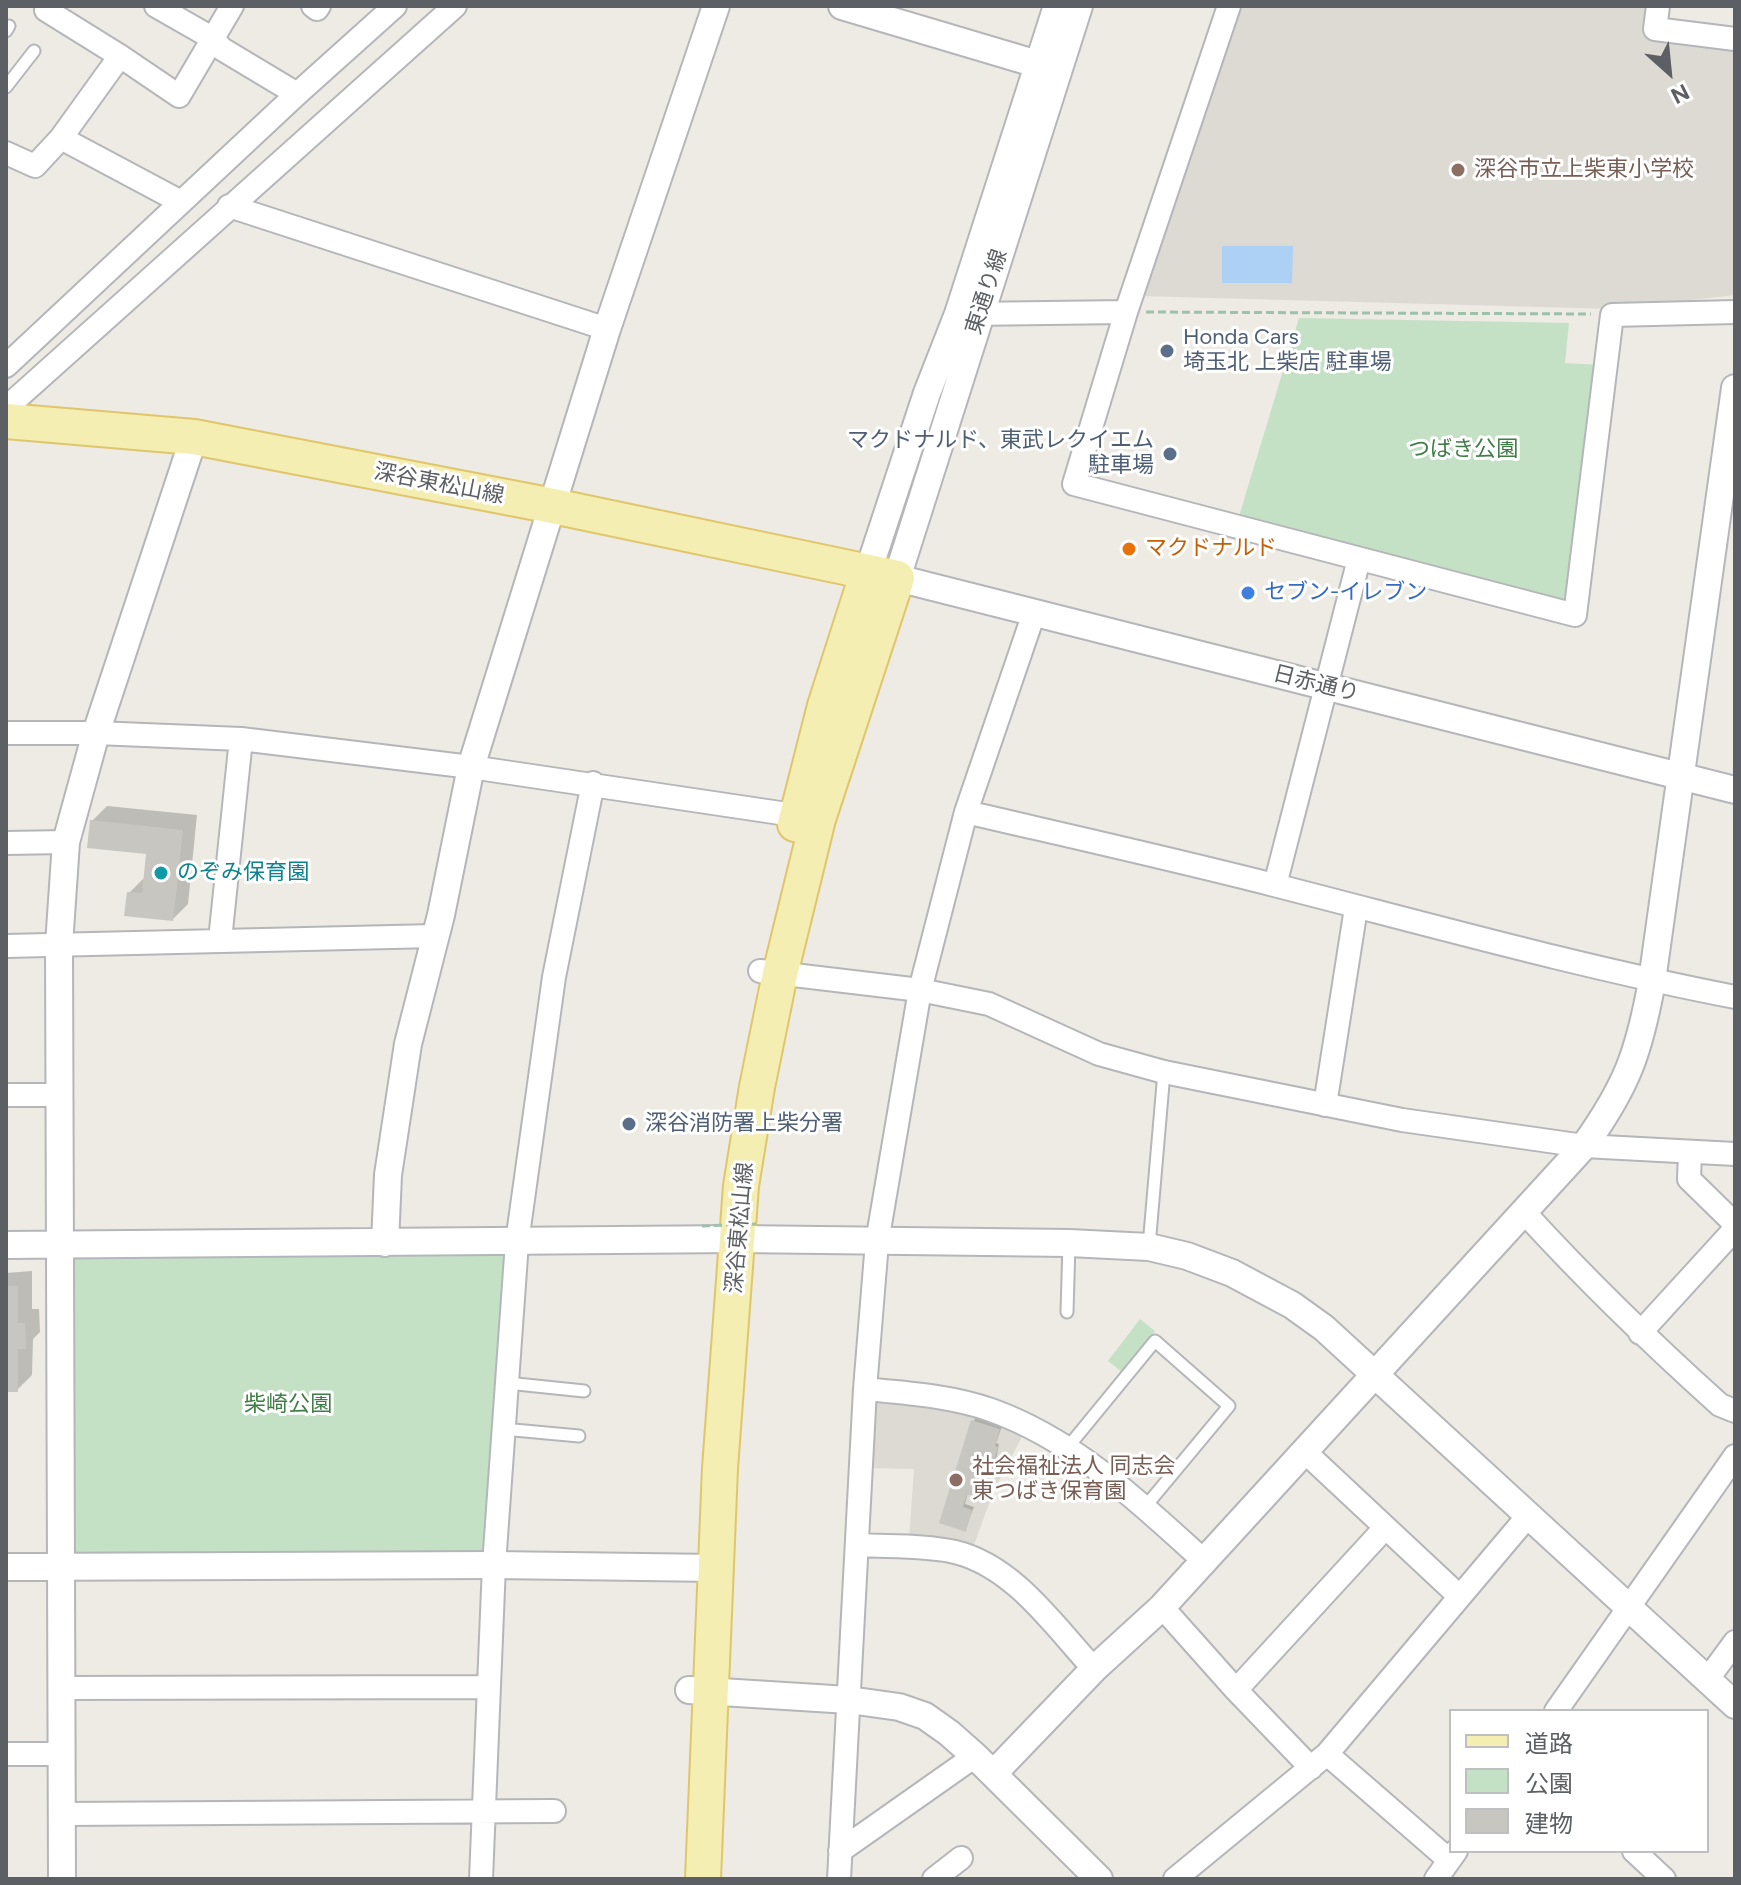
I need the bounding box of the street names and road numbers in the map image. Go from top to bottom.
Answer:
street label: 東通り線 [961,246,1013,338]
street label: 深谷東松山線 [372,458,506,510]
street label: 日赤通り [1270,661,1362,707]
street label: 深谷東松山線 [721,1161,759,1295]

